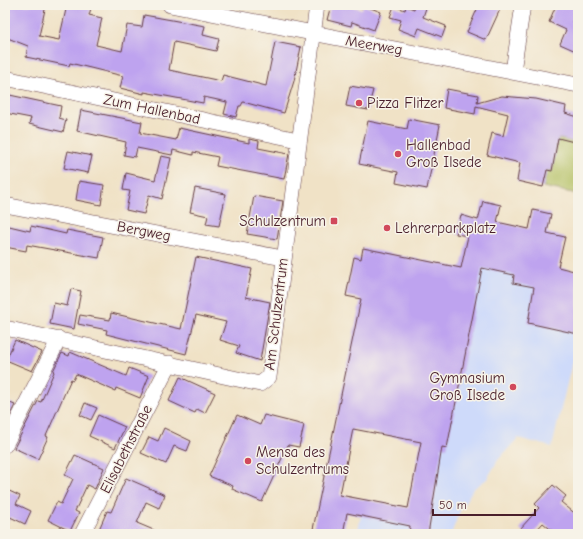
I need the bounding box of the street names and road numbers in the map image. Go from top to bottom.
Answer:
street label: Meerweg [344,31,404,59]
street label: Zum Hallenbad [102,90,202,128]
street label: Bergweg [116,217,172,245]
street label: Am Schulzentrum [260,257,292,371]
street label: Elisabethstraße [96,401,156,496]

